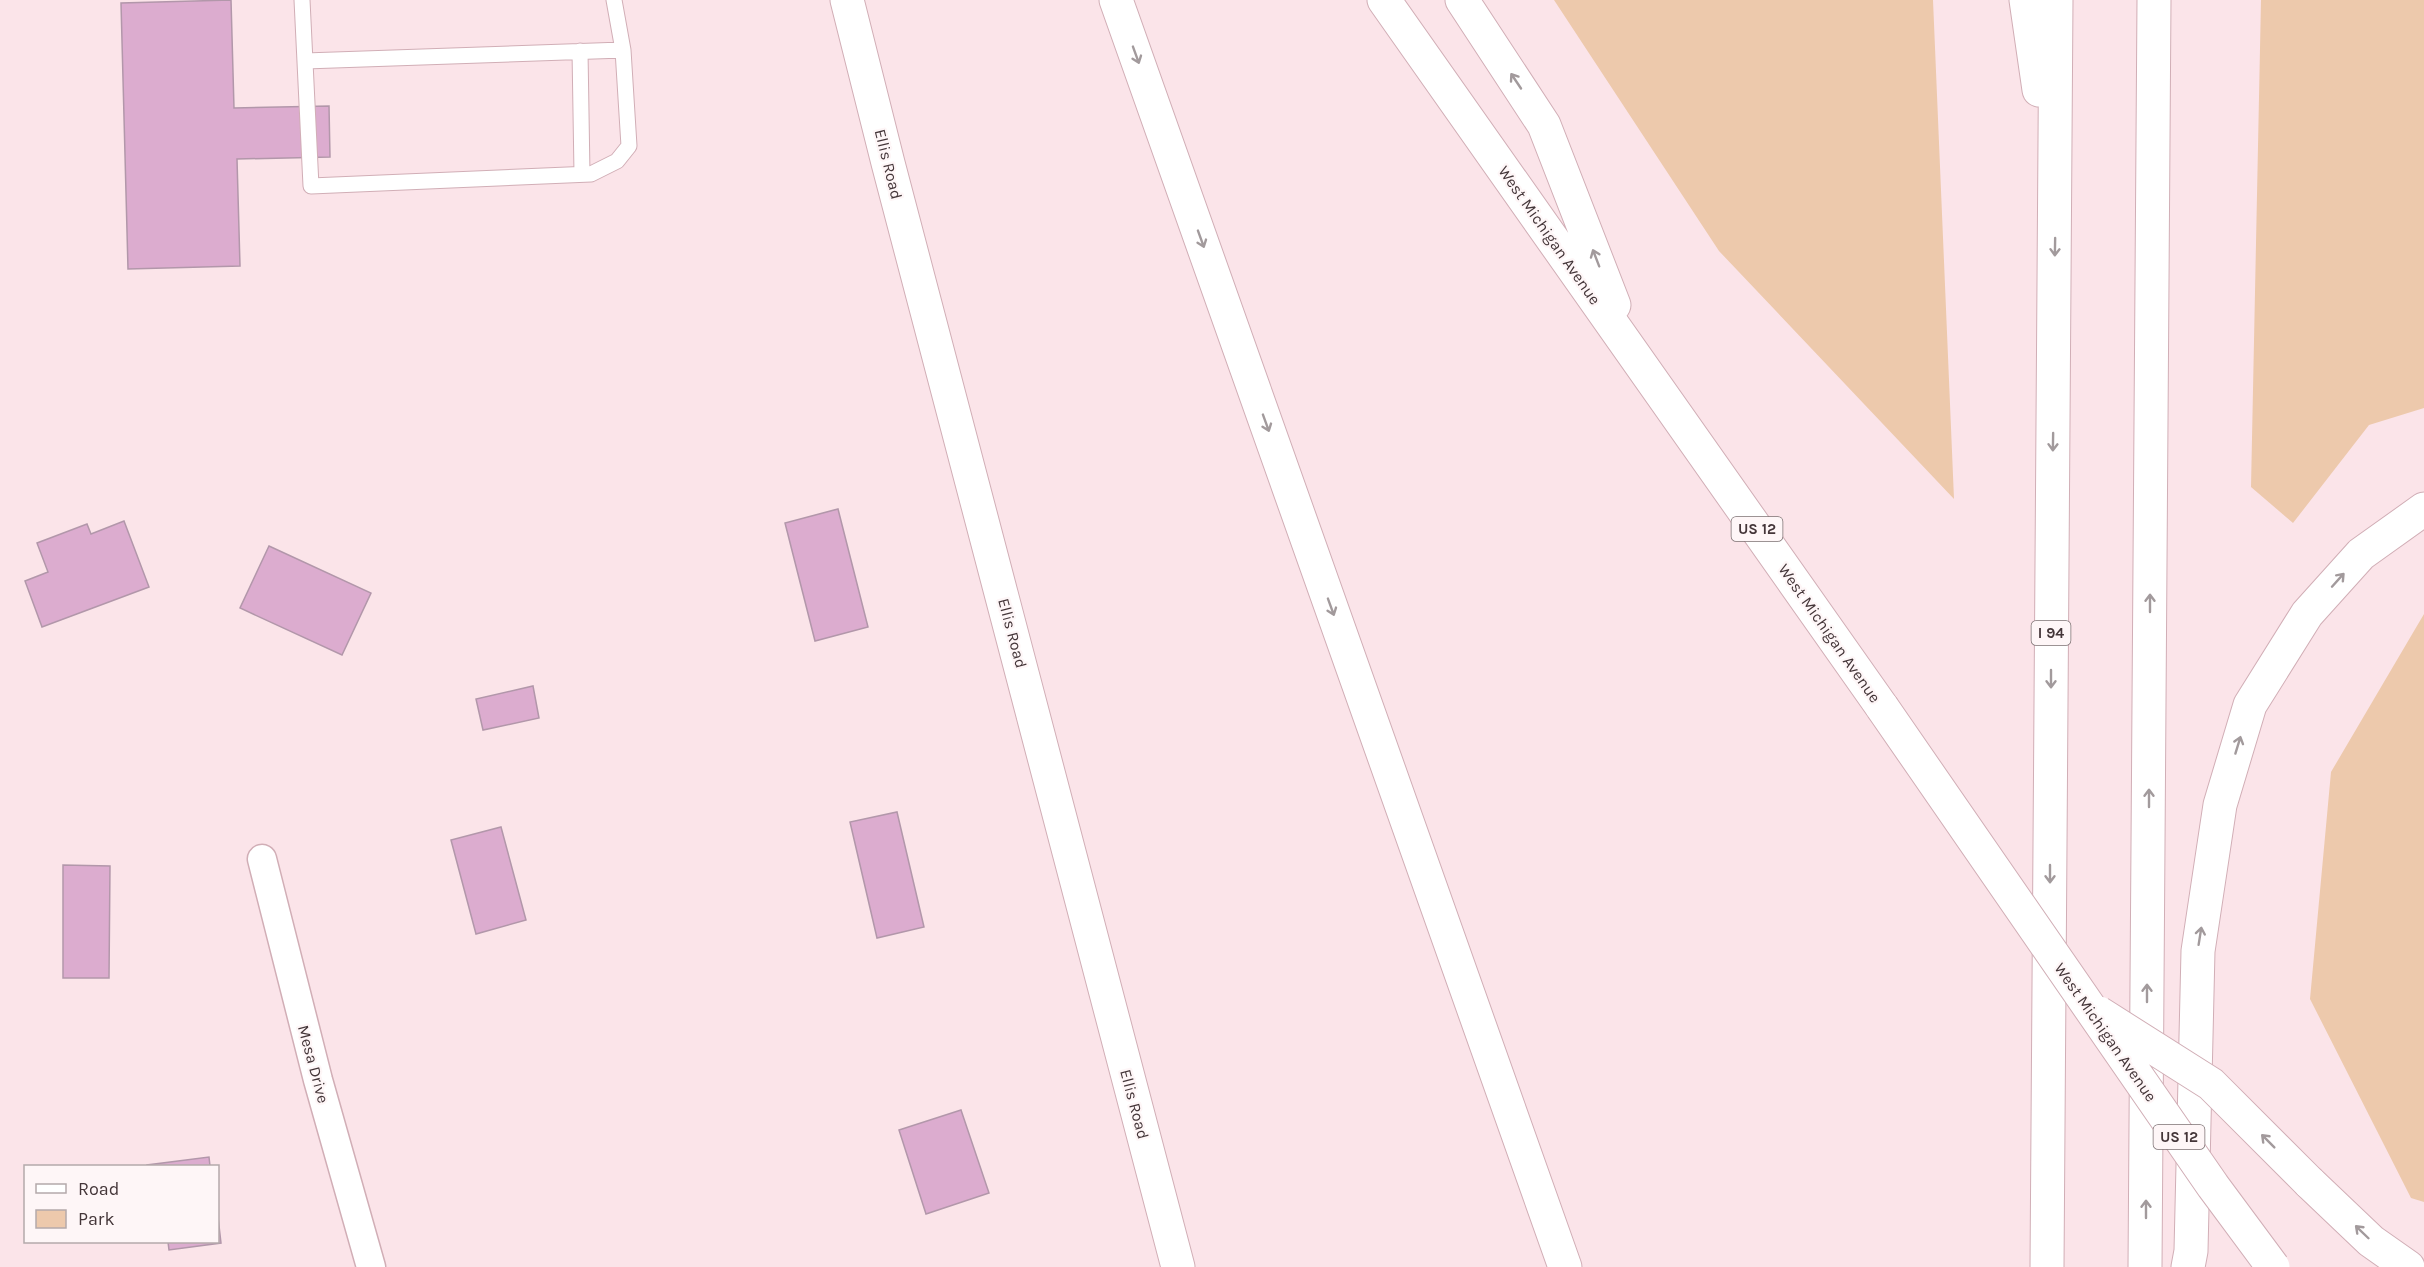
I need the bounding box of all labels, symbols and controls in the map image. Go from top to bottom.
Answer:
one-way arrow [1132,45,1143,64]
one-way arrow [1509,73,1522,90]
street label: Ellis Road [871,127,906,201]
street label: West Michigan Avenue [1494,162,1605,308]
one-way arrow [1197,229,1208,248]
one-way arrow [2049,237,2061,257]
one-way arrow [1590,249,1601,268]
one-way arrow [1262,413,1273,432]
one-way arrow [2047,432,2059,452]
road number: US 12 [1732,517,1782,541]
street label: West Michigan Avenue [1774,560,1885,706]
one-way arrow [2331,573,2345,588]
one-way arrow [2144,593,2156,613]
street label: Ellis Road [994,596,1031,670]
one-way arrow [1327,597,1338,615]
road number: I 94 [2032,621,2070,645]
one-way arrow [2045,669,2057,689]
one-way arrow [2233,736,2244,755]
one-way arrow [2143,788,2155,808]
one-way arrow [2044,864,2056,884]
one-way arrow [2195,927,2206,946]
street label: West Michigan Avenue [2050,959,2161,1105]
one-way arrow [2141,983,2153,1003]
street label: Mesa Drive [294,1023,333,1105]
street label: Ellis Road [1116,1067,1153,1141]
road number: US 12 [2154,1125,2204,1149]
one-way arrow [2260,1134,2275,1148]
legend [24,1165,219,1243]
text: Road [78,1178,119,1200]
one-way arrow [2140,1199,2152,1219]
text: Park [78,1208,115,1230]
one-way arrow [2354,1225,2369,1239]

